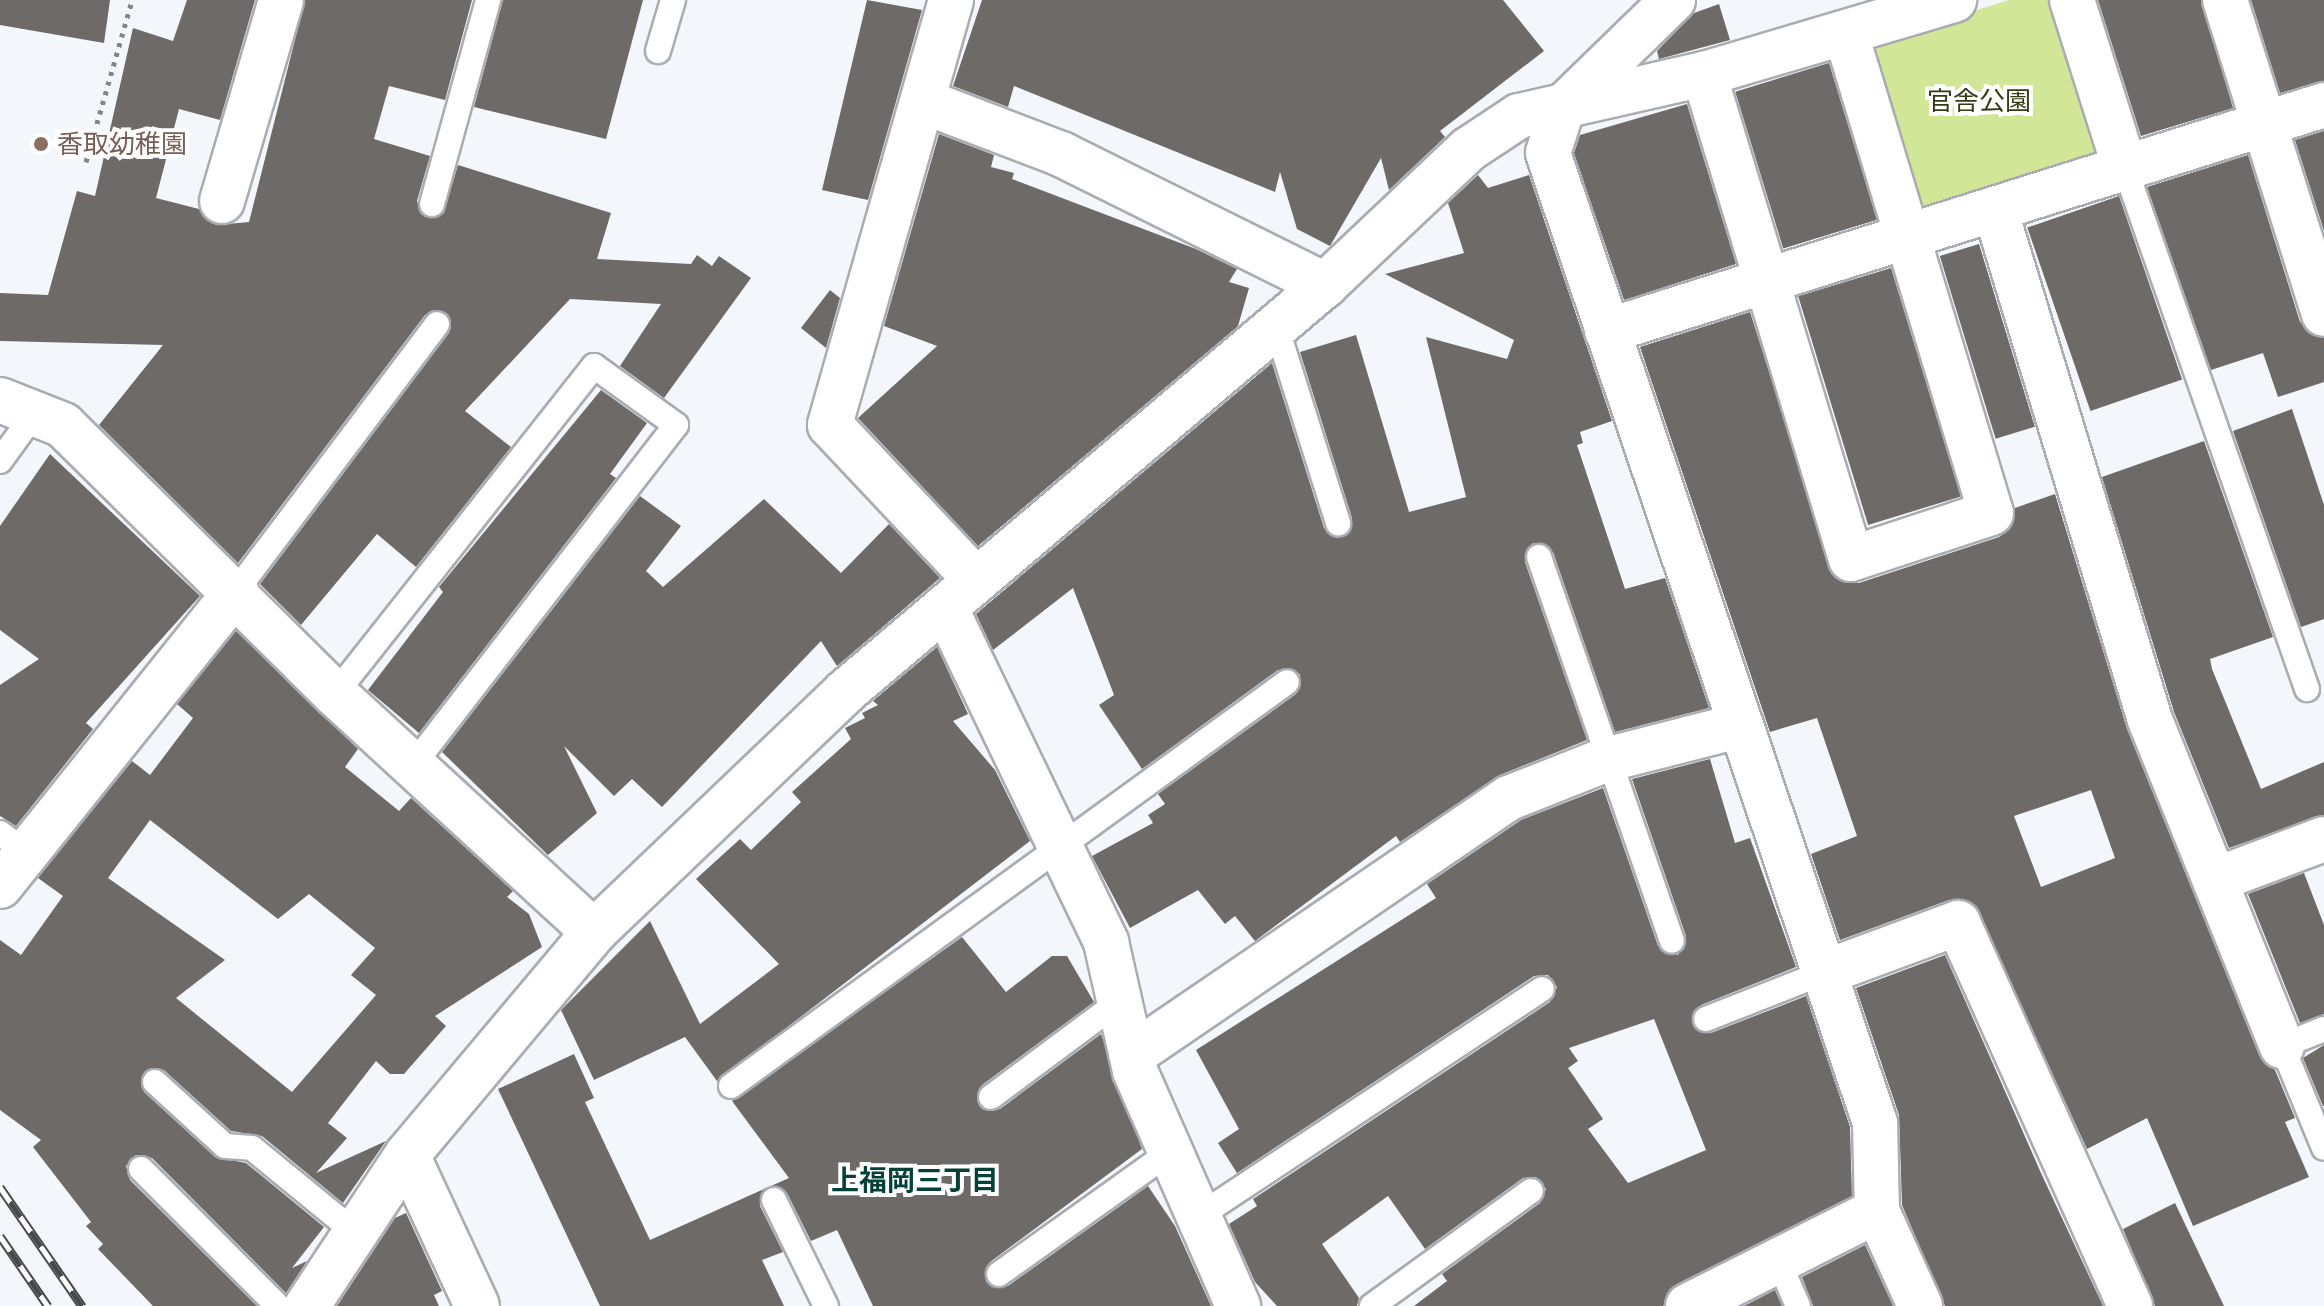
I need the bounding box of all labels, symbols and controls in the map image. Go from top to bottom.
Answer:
park label: 官舎公園 [1927,85,2031,117]
place label: 香取幼稚園 [57,128,187,160]
marker: 香取幼稚園 [32,135,50,153]
district label: 上福岡三丁目 [831,1163,999,1197]

